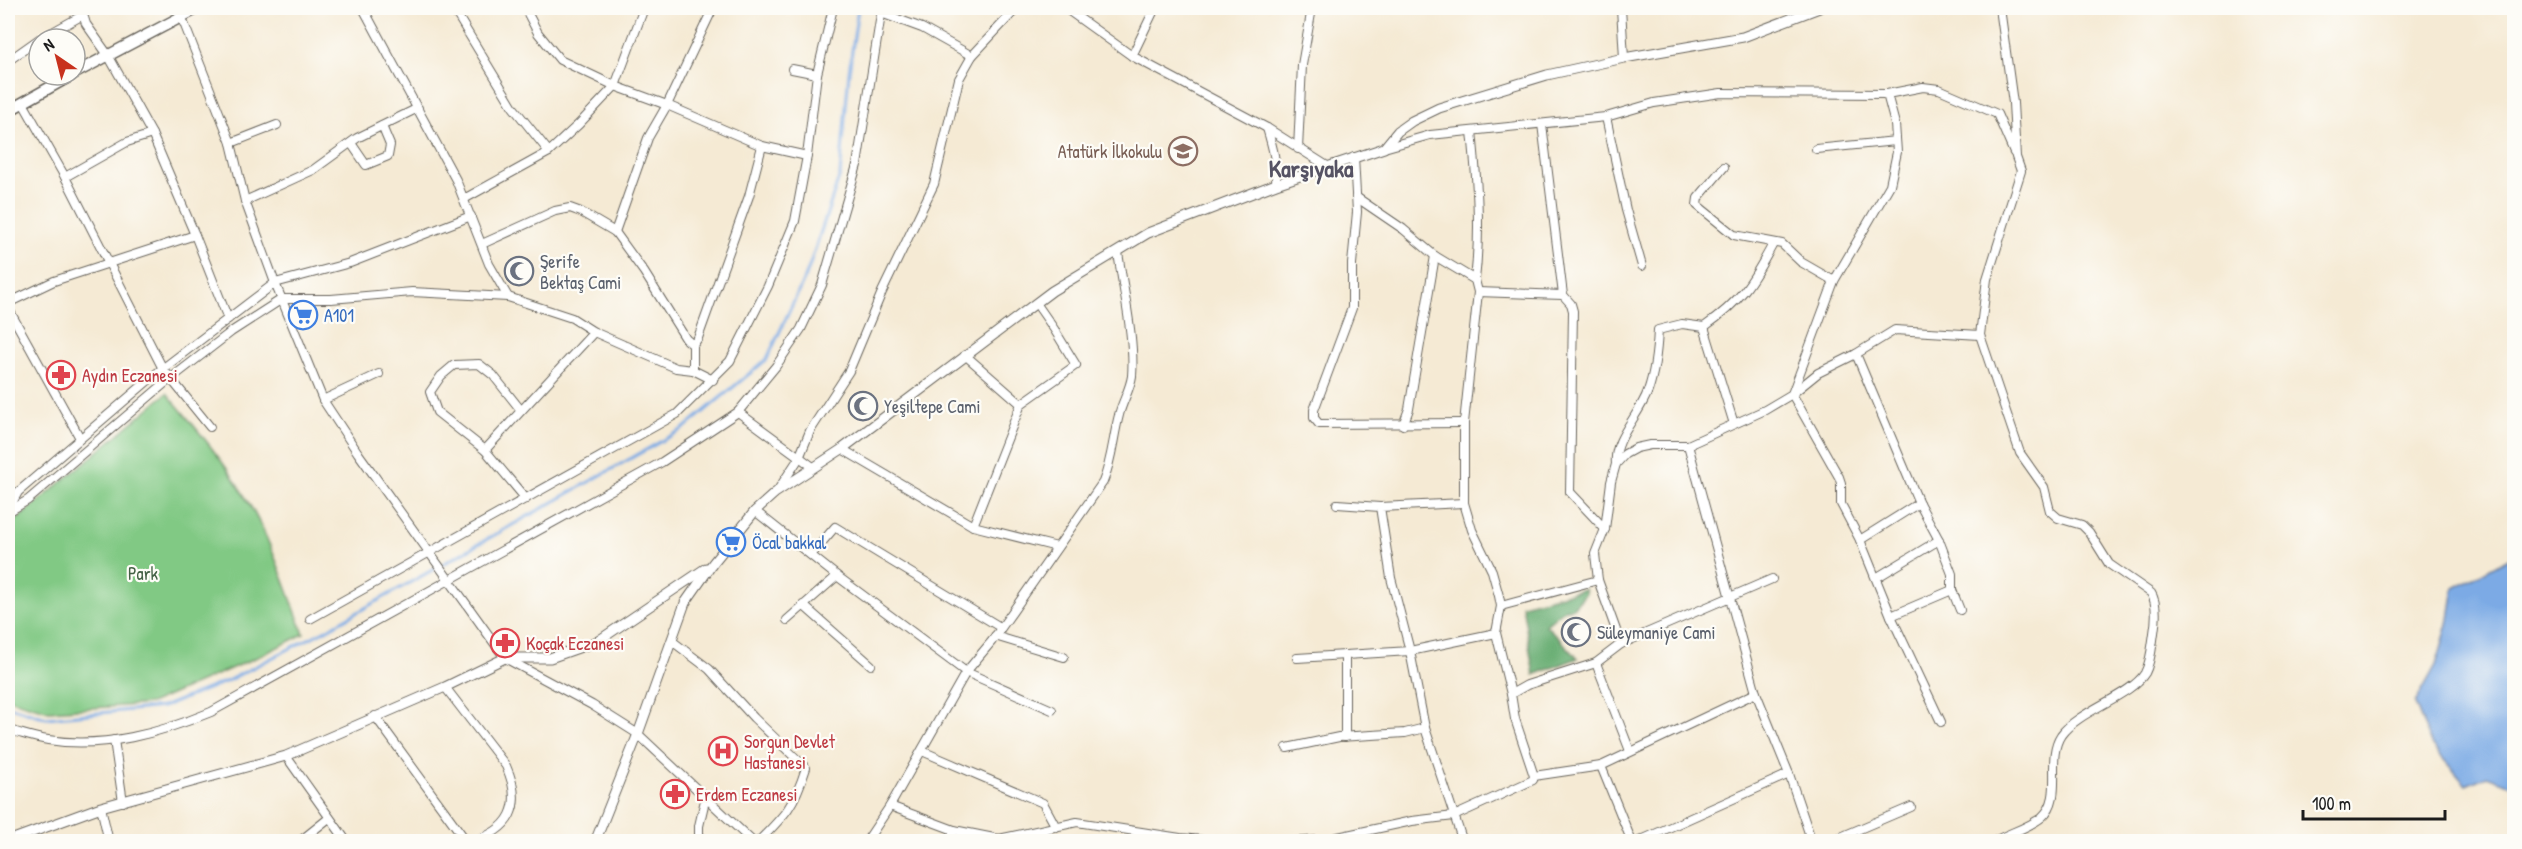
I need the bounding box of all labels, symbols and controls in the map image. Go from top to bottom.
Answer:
north arrow [27,27,87,87]
text: N [39,33,59,56]
school or university icon: Atatürk İlkokulu [1167,135,1199,167]
place label: Atatürk İlkokulu [1058,139,1162,164]
district label: Karşıyaka [1269,152,1354,185]
place label: Şerife Bektaş Cami [540,249,621,295]
mosque icon: Şerife Bektaş Cami [503,255,535,287]
supermarket icon: A101 [287,299,319,331]
place label: A101 [324,303,354,328]
pharmacy icon: Aydın Eczanesi [45,359,77,391]
place label: Aydın Eczanesi [82,363,178,388]
mosque icon: Yeşiltepe Cami [847,390,879,422]
place label: Yeşiltepe Cami [884,394,980,419]
supermarket icon: Öcal bakkal [715,526,747,558]
place label: Öcal bakkal [752,530,826,555]
park label: Park [128,561,159,586]
mosque icon: Süleymaniye Cami [1560,616,1592,648]
place label: Süleymaniye Cami [1597,620,1716,645]
pharmacy icon: Koçak Eczanesi [489,627,521,659]
place label: Koçak Eczanesi [526,631,624,656]
place label: Sorgun Devlet Hastanesi [744,729,836,775]
hospital icon: Sorgun Devlet Hastanesi [707,735,739,767]
pharmacy icon: Erdem Eczanesi [659,778,691,810]
place label: Erdem Eczanesi [696,782,797,807]
scale bar [2303,783,2446,821]
text: 100 m [2312,791,2351,816]

